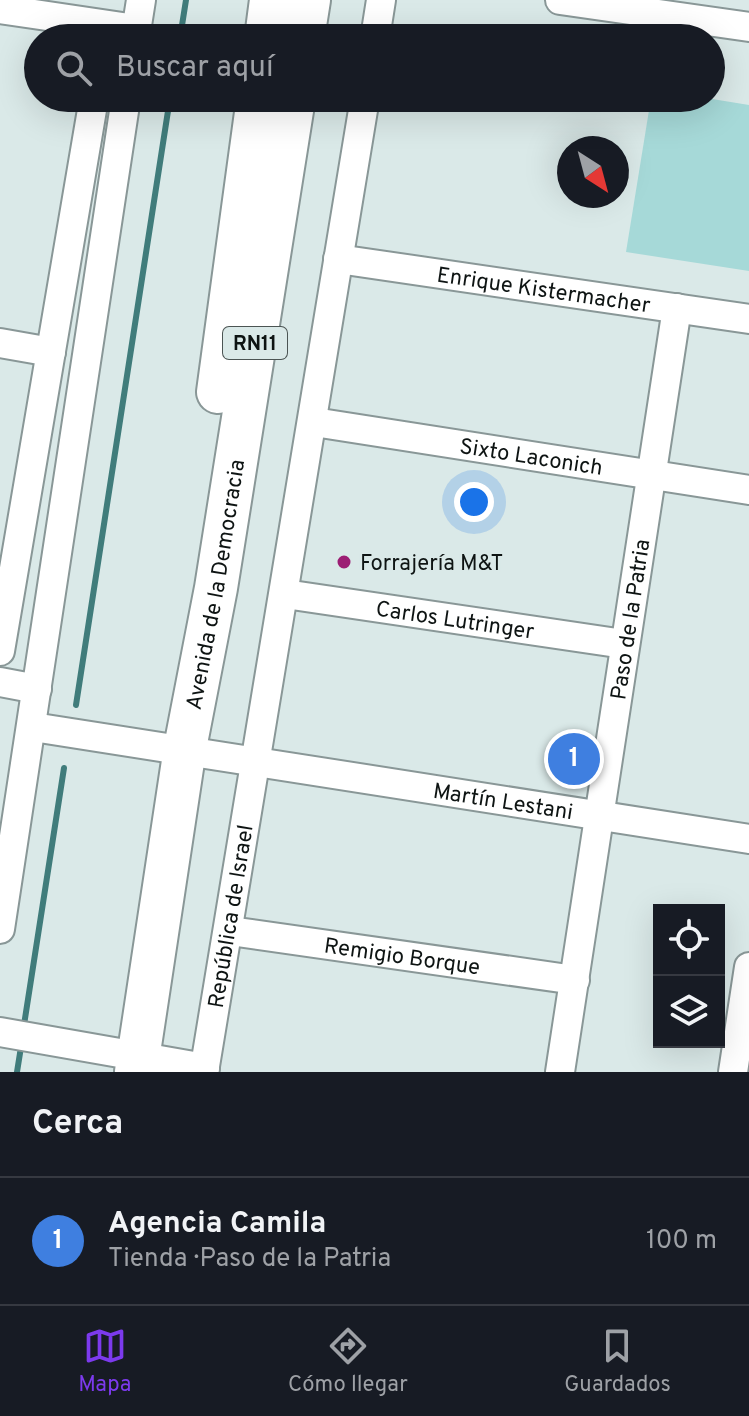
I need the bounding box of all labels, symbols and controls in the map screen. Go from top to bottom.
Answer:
search box [24,24,725,112]
icon: search [52,46,96,90]
text: Buscar aquí [116,50,274,87]
north arrow [557,136,629,208]
street label: Enrique Kistermacher [435,263,652,320]
road number: RN11 [223,327,287,359]
street label: Sixto Laconich [458,434,604,483]
street label: Avenida de la Democracia [182,458,252,712]
your location [454,482,494,522]
street label: Paso de la Patria [606,537,657,702]
place label: Forrajería M&T [360,551,503,578]
marker: Forrajería M&T [335,553,353,571]
street label: Carlos Lutringer [374,597,536,647]
pin: 1 [548,729,600,789]
street label: Martín Lestani [431,779,575,827]
street label: República de Israel [204,823,261,1010]
map controls [653,904,725,1048]
button: locate [653,904,725,976]
street label: Remigio Borque [322,934,482,982]
button: layers [653,976,725,1048]
text: Cerca [32,1103,123,1146]
text: Agencia Camila [108,1206,326,1243]
text: 1 [53,1225,63,1258]
text: 100 m [646,1225,717,1258]
text: Tienda · Paso de la Patria [108,1243,391,1276]
tab: Mapa [78,1324,131,1399]
tab: Cómo llegar [288,1324,408,1399]
tab: Guardados [564,1324,671,1399]

